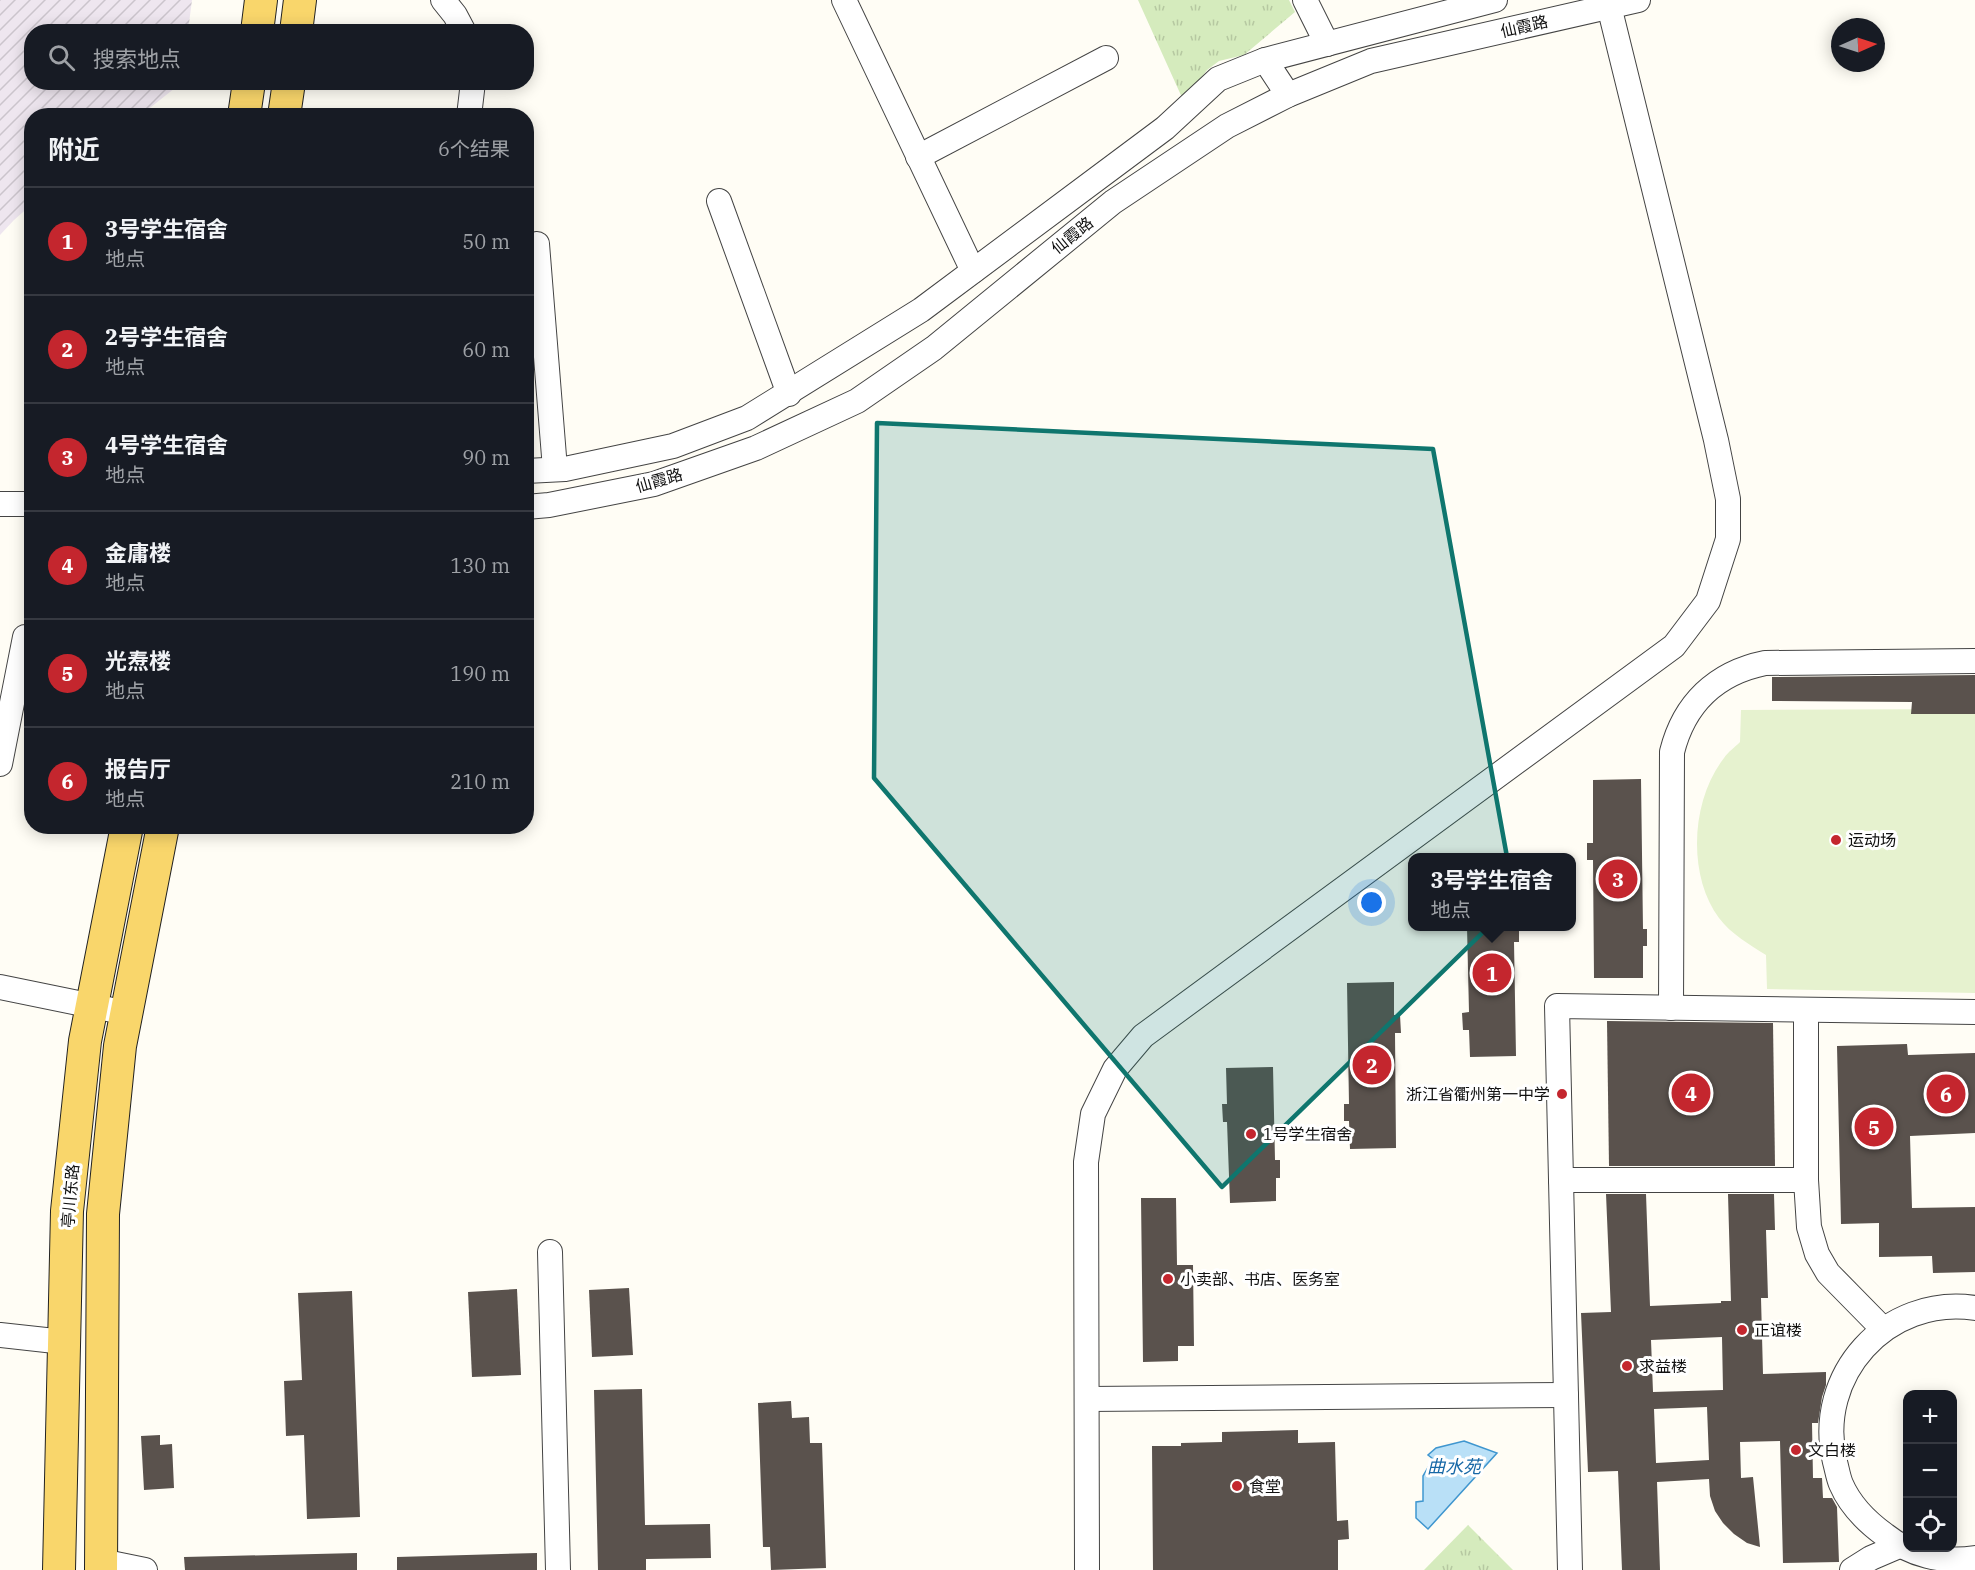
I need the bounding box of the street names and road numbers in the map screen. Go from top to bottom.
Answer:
street label: 仙霞路 [1498,11,1550,41]
street label: 仙霞路 [1047,212,1097,258]
street label: 仙霞路 [633,464,685,496]
street label: 亭川东路 [57,1163,83,1229]

